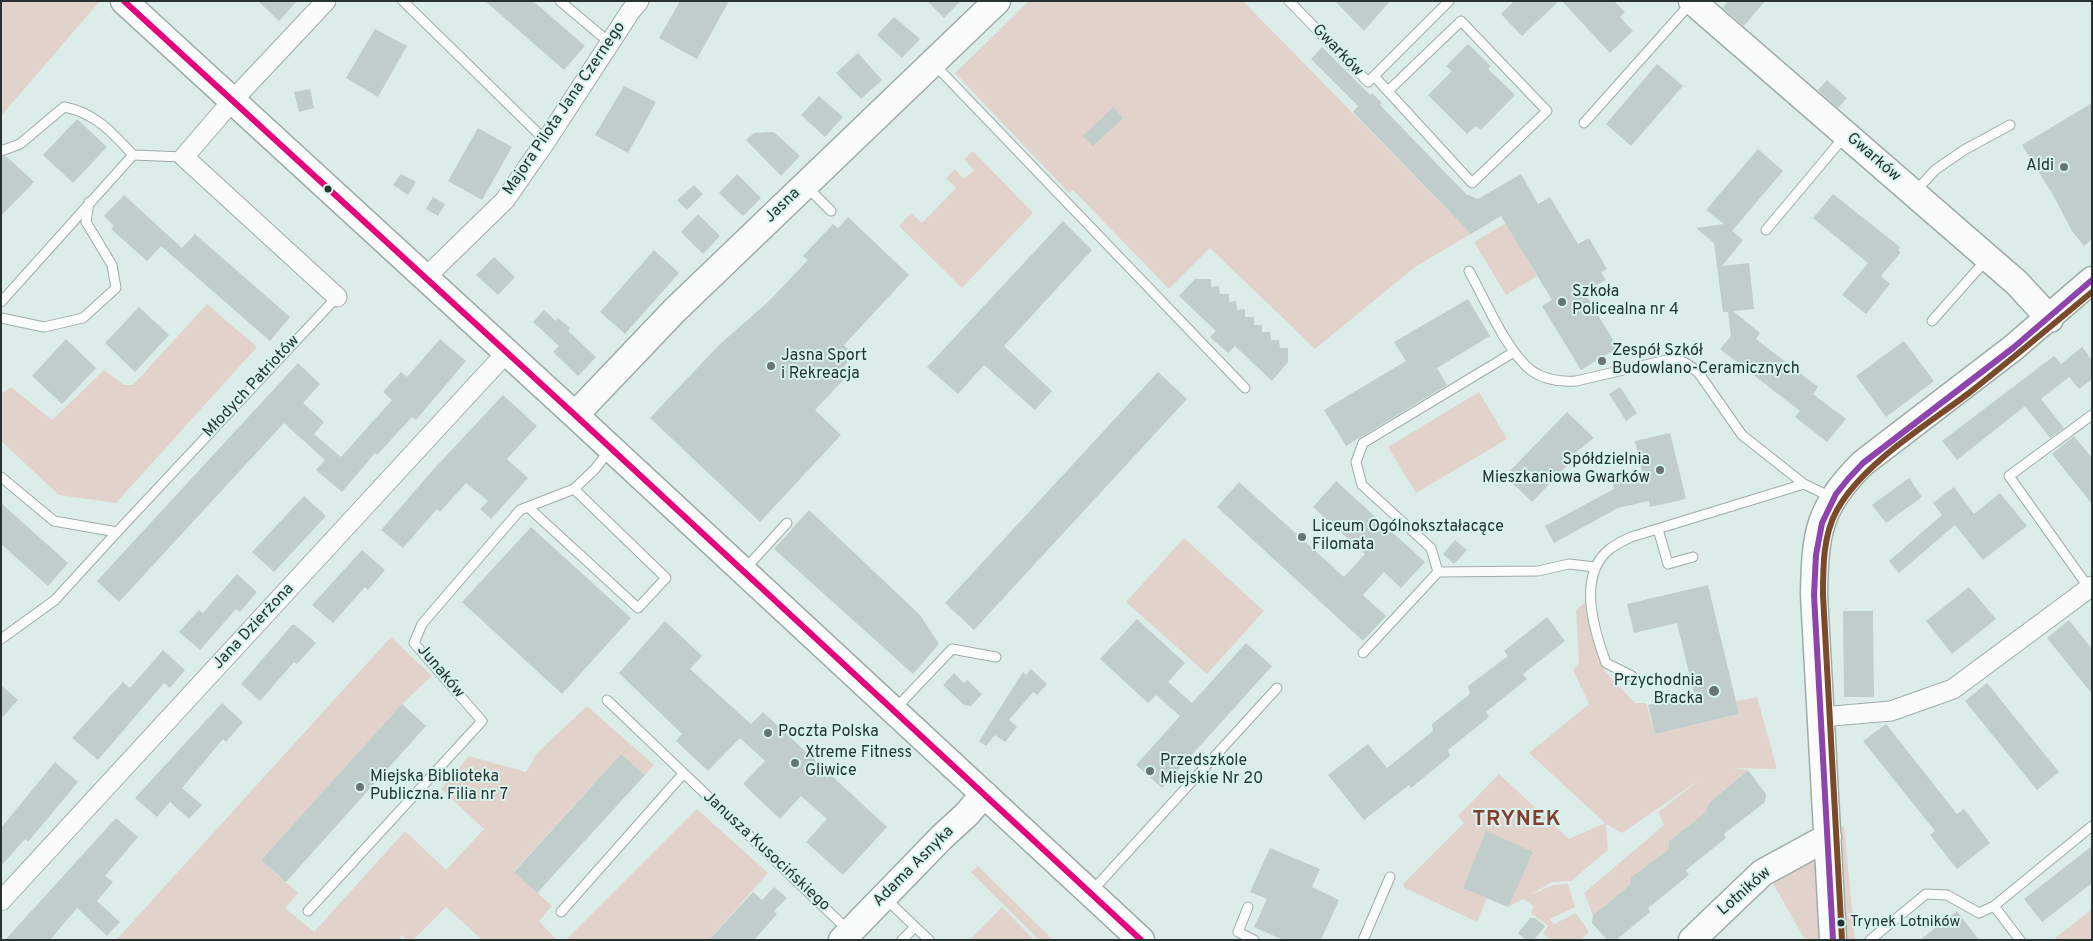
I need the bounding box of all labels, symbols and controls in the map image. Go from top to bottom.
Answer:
street label: Majora Pilota Jana Czernego [500,19,630,199]
street label: Gwarków [1307,21,1367,81]
street label: Gwarków [1842,129,1904,187]
place label: Aldi [2026,157,2054,177]
marker: Aldi [2058,161,2070,173]
unlabelled marker [323,184,333,194]
street label: Jasna [761,184,805,228]
place label: Szkoła Policealna nr 4 [1572,283,1679,321]
marker: Szkoła Policealna nr 4 [1556,296,1568,308]
street label: Młodych Patriotów [200,332,304,442]
place label: Zespół Szkół Budowlano-Ceramicznych [1612,342,1800,380]
place label: Jasna Sport i Rekreacja [781,347,867,385]
marker: Zespół Szkół Budowlano-Ceramicznych [1596,355,1608,367]
marker: Jasna Sport i Rekreacja [765,360,777,372]
place label: Spółdzielnia Mieszkaniowa Gwarków [1482,451,1650,489]
marker: Spółdzielnia Mieszkaniowa Gwarków [1654,464,1666,476]
place label: Liceum Ogólnokształacące Filomata [1312,518,1504,556]
marker: Liceum Ogólnokształacące Filomata [1296,531,1308,543]
street label: Jana Dzierżona [209,580,299,674]
street label: Junaków [412,641,468,703]
place label: Przychodnia Bracka [1614,672,1703,710]
marker: Przychodnia Bracka [1707,684,1721,698]
place label: Poczta Polska [778,723,879,743]
marker: Poczta Polska [762,727,774,739]
place label: Xtreme Fitness Gliwice [805,744,912,782]
place label: Przedszkole Miejskie Nr 20 [1160,752,1263,790]
marker: Xtreme Fitness Gliwice [789,757,801,769]
marker: Przedszkole Miejskie Nr 20 [1144,765,1156,777]
place label: Miejska Biblioteka Publiczna. Filia nr 7 [370,768,508,806]
marker: Miejska Biblioteka Publiczna. Filia nr 7 [354,781,366,793]
street label: Janusza Kusocińskiego [698,788,834,916]
district label: TRYNEK [1472,808,1562,834]
street label: Adama Asnyka [870,823,958,911]
street label: Lotników [1714,864,1776,920]
place label: Trynek Lotników [1850,914,1960,932]
marker: Trynek Lotników [1836,918,1846,928]

